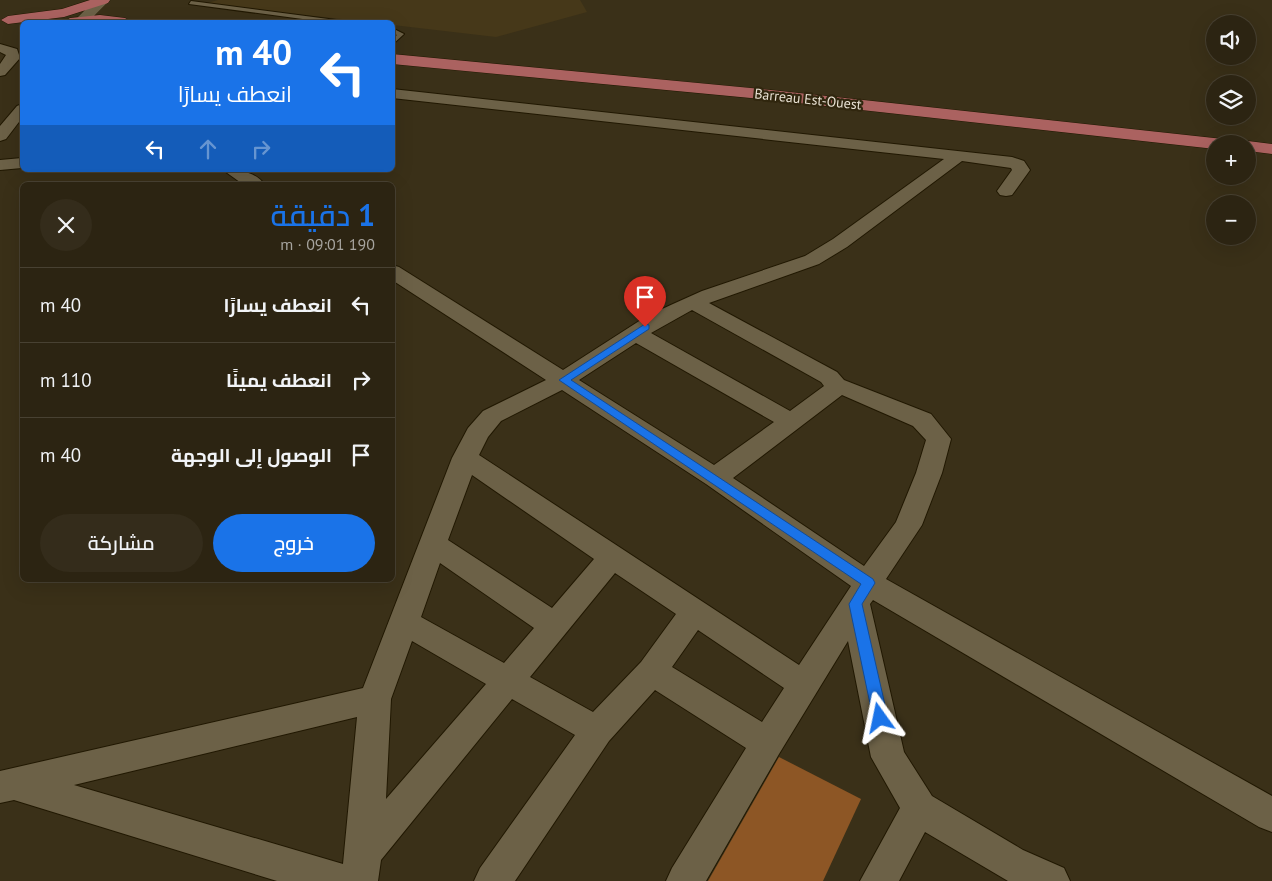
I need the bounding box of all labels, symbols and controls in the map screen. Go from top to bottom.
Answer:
map controls [1206,15,1256,245]
button: sound [1206,15,1256,65]
text: 40 m [215,29,292,75]
icon: left [310,40,375,105]
button: layers [1206,75,1256,125]
text: انعطف يسارًا [178,80,292,108]
street label: Barreau Est-Ouest [754,84,863,114]
icon: left [141,135,169,163]
icon: ahead [194,135,222,163]
icon: right [247,135,275,163]
button: + [1206,135,1256,185]
text: 1 دقيقة [271,195,375,234]
button: − [1206,195,1256,245]
button: close [40,199,92,251]
text: 190 m · 09:01 [280,234,375,254]
pin [624,276,666,327]
icon: arrive [631,283,659,311]
icon: left [347,291,375,319]
text: 40 m [40,293,81,317]
text: انعطف يسارًا [224,293,332,317]
icon: right [347,366,375,394]
text: 110 m [40,368,92,392]
text: انعطف يمينًا [226,368,332,392]
icon: arrive [347,441,375,469]
text: 40 m [40,443,81,467]
text: الوصول إلى الوجهة [171,443,332,467]
button: مشاركة [40,514,203,572]
button: خروج [213,514,375,572]
position arrow [853,691,905,743]

